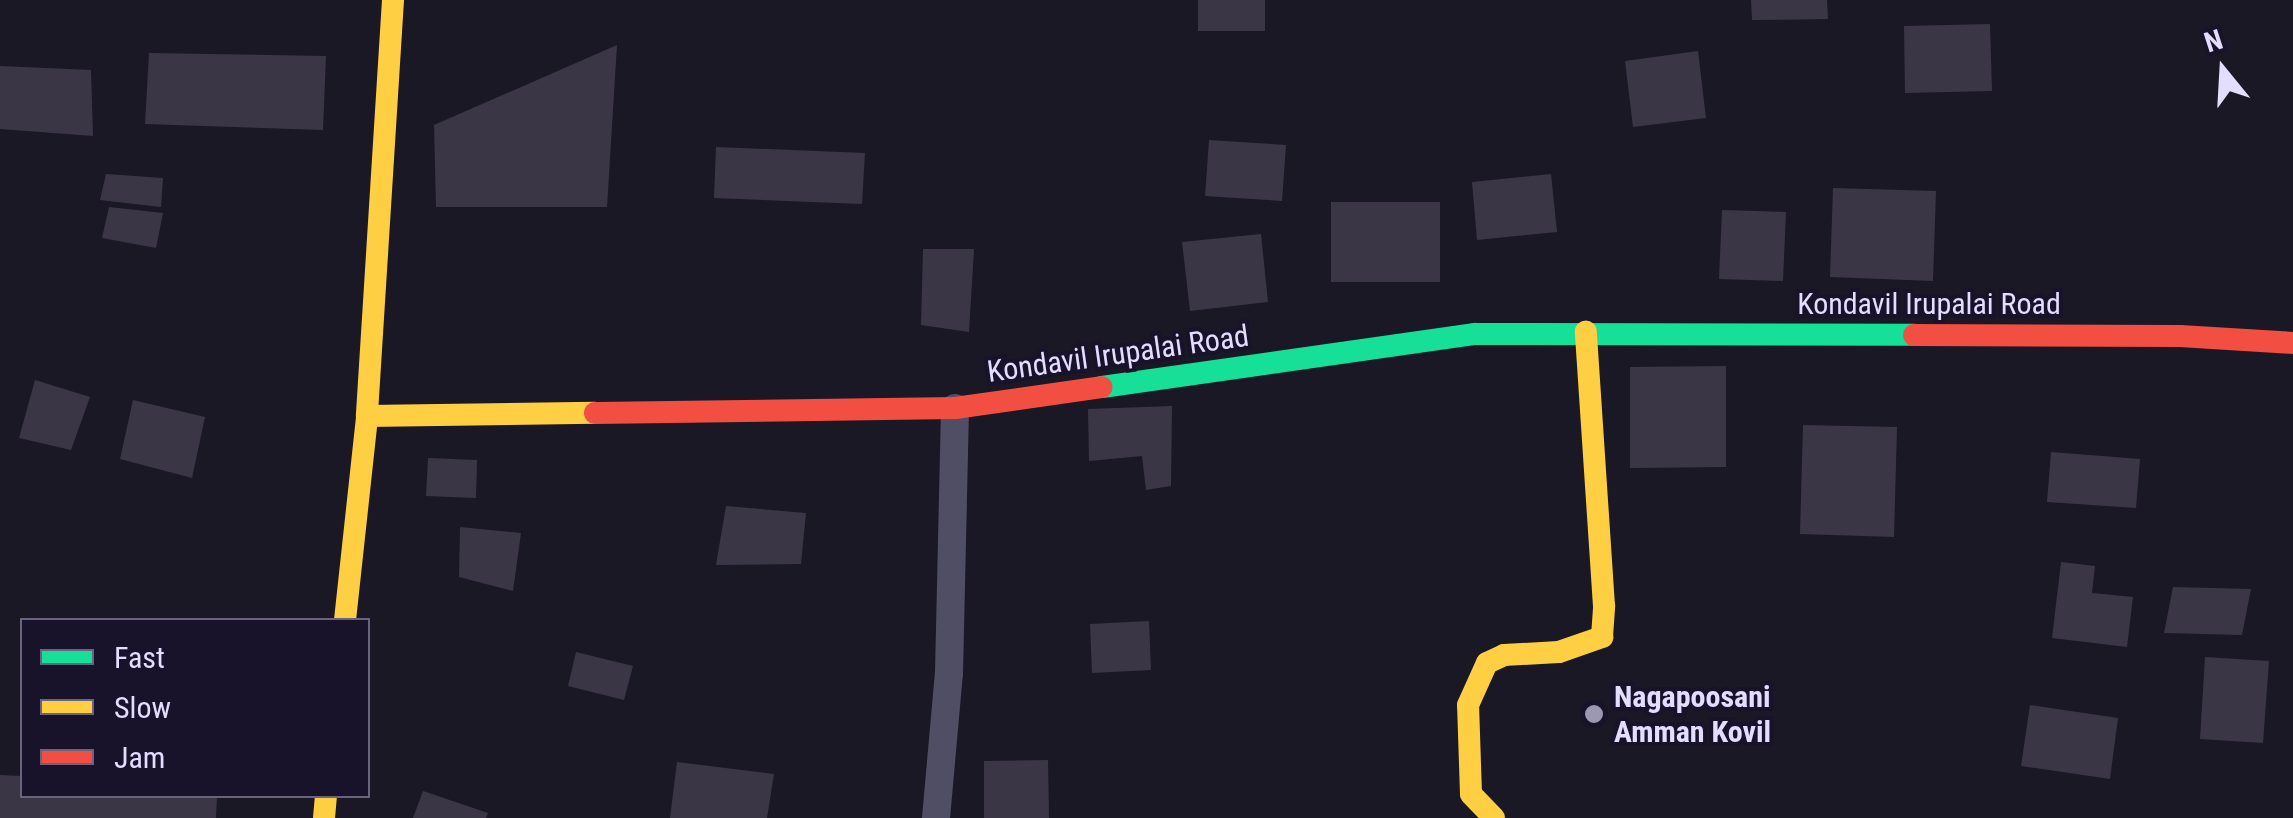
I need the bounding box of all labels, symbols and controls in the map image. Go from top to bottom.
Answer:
north arrow [2173,20,2273,120]
text: N [2200,23,2227,59]
street label: Kondavil Irupalai Road [1797,286,2061,322]
street label: Kondavil Irupalai Road [985,318,1251,390]
legend [20,618,370,798]
text: Fast [114,640,165,675]
place label: Nagapoosani Amman Kovil [1614,679,1771,750]
text: Slow [114,690,171,725]
marker: Nagapoosani Amman Kovil [1583,703,1605,725]
text: Jam [114,740,165,775]

